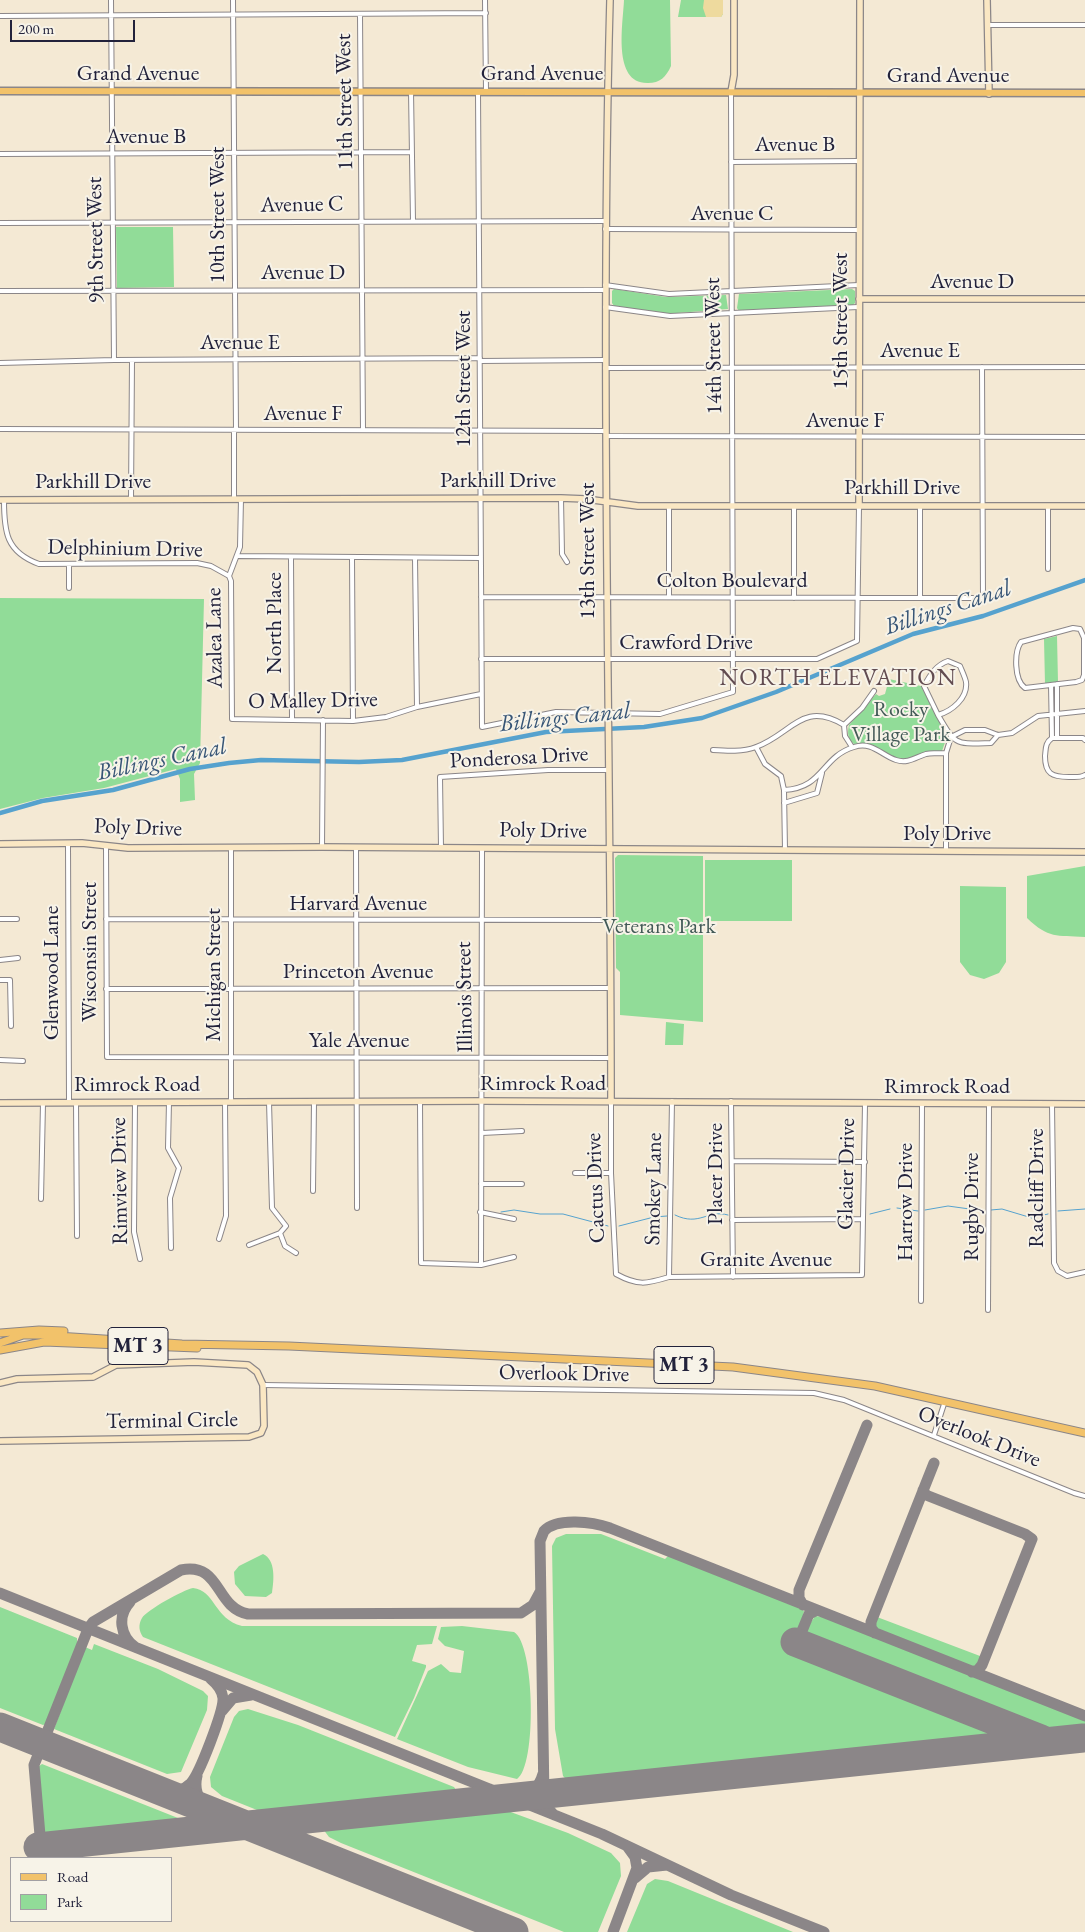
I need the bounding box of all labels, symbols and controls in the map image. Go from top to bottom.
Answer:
scale bar [12,10,138,42]
text: 200 m [18,19,54,38]
street label: 11th Street West [331,33,359,171]
street label: Grand Avenue [77,61,199,87]
street label: Grand Avenue [481,61,603,87]
street label: Grand Avenue [887,63,1009,89]
street label: Avenue B [106,124,186,150]
street label: Avenue B [755,132,835,158]
street label: 10th Street West [205,146,231,284]
street label: 9th Street West [82,177,110,303]
street label: Avenue C [260,191,344,219]
street label: Avenue C [690,201,774,227]
street label: 15th Street West [828,252,854,390]
street label: Avenue D [261,260,345,286]
street label: Avenue D [930,269,1014,295]
street label: 14th Street West [700,277,728,415]
street label: 12th Street West [451,310,477,448]
street label: Avenue E [200,330,280,356]
street label: Avenue E [880,338,960,364]
street label: Avenue F [264,401,342,427]
street label: Avenue F [806,408,884,434]
street label: Parkhill Drive [440,468,556,494]
street label: Parkhill Drive [35,469,151,495]
street label: Parkhill Drive [844,475,960,501]
street label: 13th Street West [575,482,601,620]
street label: Delphinium Drive [47,534,203,564]
street label: Colton Boulevard [656,568,808,594]
street label: North Place [262,572,288,674]
water label: Billings Canal [881,574,1015,642]
street label: Azalea Lane [201,587,229,689]
street label: Crawford Drive [619,630,753,656]
district label: NORTH ELEVATION [717,664,959,692]
street label: O Malley Drive [248,687,378,715]
water label: Billings Canal [498,697,632,739]
park label: Rocky Village Park [851,697,951,748]
water label: Billings Canal [95,732,229,788]
street label: Ponderosa Drive [449,741,589,775]
street label: Poly Drive [94,813,182,843]
street label: Poly Drive [499,817,587,845]
street label: Poly Drive [903,821,991,847]
street label: Wisconsin Street [77,882,103,1022]
street label: Harvard Avenue [289,891,427,917]
street label: Glenwood Lane [39,906,65,1040]
street label: Michigan Street [201,908,227,1042]
park label: Veterans Park [602,914,716,940]
street label: Illinois Street [451,941,479,1053]
street label: Princeton Avenue [283,959,433,985]
street label: Yale Avenue [309,1028,409,1054]
street label: Rimrock Road [480,1071,606,1097]
street label: Rimrock Road [74,1072,200,1098]
street label: Rimrock Road [884,1074,1010,1100]
street label: Rimview Drive [106,1117,134,1245]
street label: Glacier Drive [833,1118,861,1230]
street label: Placer Drive [703,1123,729,1225]
street label: Radcliff Drive [1024,1128,1050,1248]
street label: Cactus Drive [581,1132,611,1244]
street label: Smokey Lane [640,1132,668,1246]
street label: Harrow Drive [893,1143,919,1261]
street label: Rugby Drive [959,1153,985,1261]
street label: Granite Avenue [700,1247,832,1273]
road number: MT 3 [108,1328,168,1364]
road number: MT 3 [654,1346,714,1384]
street label: Overlook Drive [499,1360,629,1388]
street label: Overlook Drive [914,1400,1044,1474]
street label: Terminal Circle [106,1407,238,1435]
legend [10,1857,172,1922]
text: Road [57,1867,88,1886]
text: Park [57,1892,83,1911]

